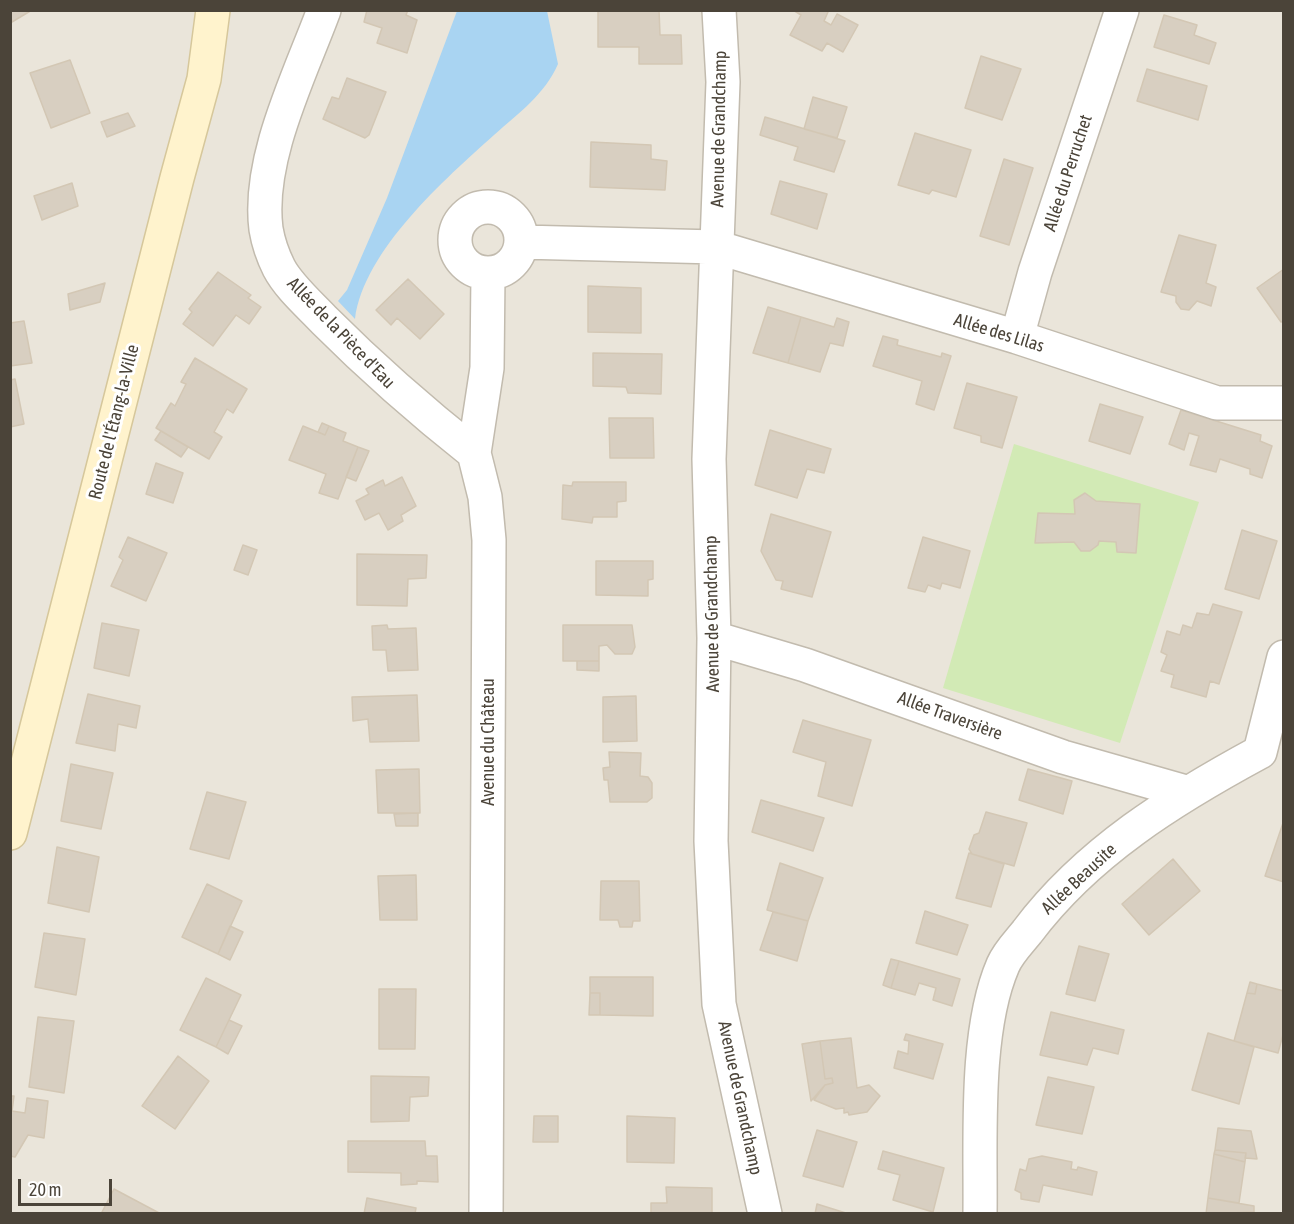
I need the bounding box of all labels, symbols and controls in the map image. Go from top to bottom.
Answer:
street label: Avenue de Grandchamp [707,50,731,208]
street label: Allée du Perruchet [1039,112,1097,234]
street label: Allée de la Pièce d'Eau [283,273,399,393]
street label: Allée des Lilas [951,309,1047,357]
street label: Route de l'Étang-la-Ville [84,342,144,502]
street label: Avenue de Grandchamp [700,535,724,693]
street label: Avenue du Château [477,678,499,806]
street label: Allée Traversière [895,687,1005,745]
street label: Allée Beausite [1037,839,1121,919]
street label: Avenue de Grandchamp [713,1019,767,1177]
scale bar [21,1167,116,1205]
text: 20 m [29,1179,61,1200]

